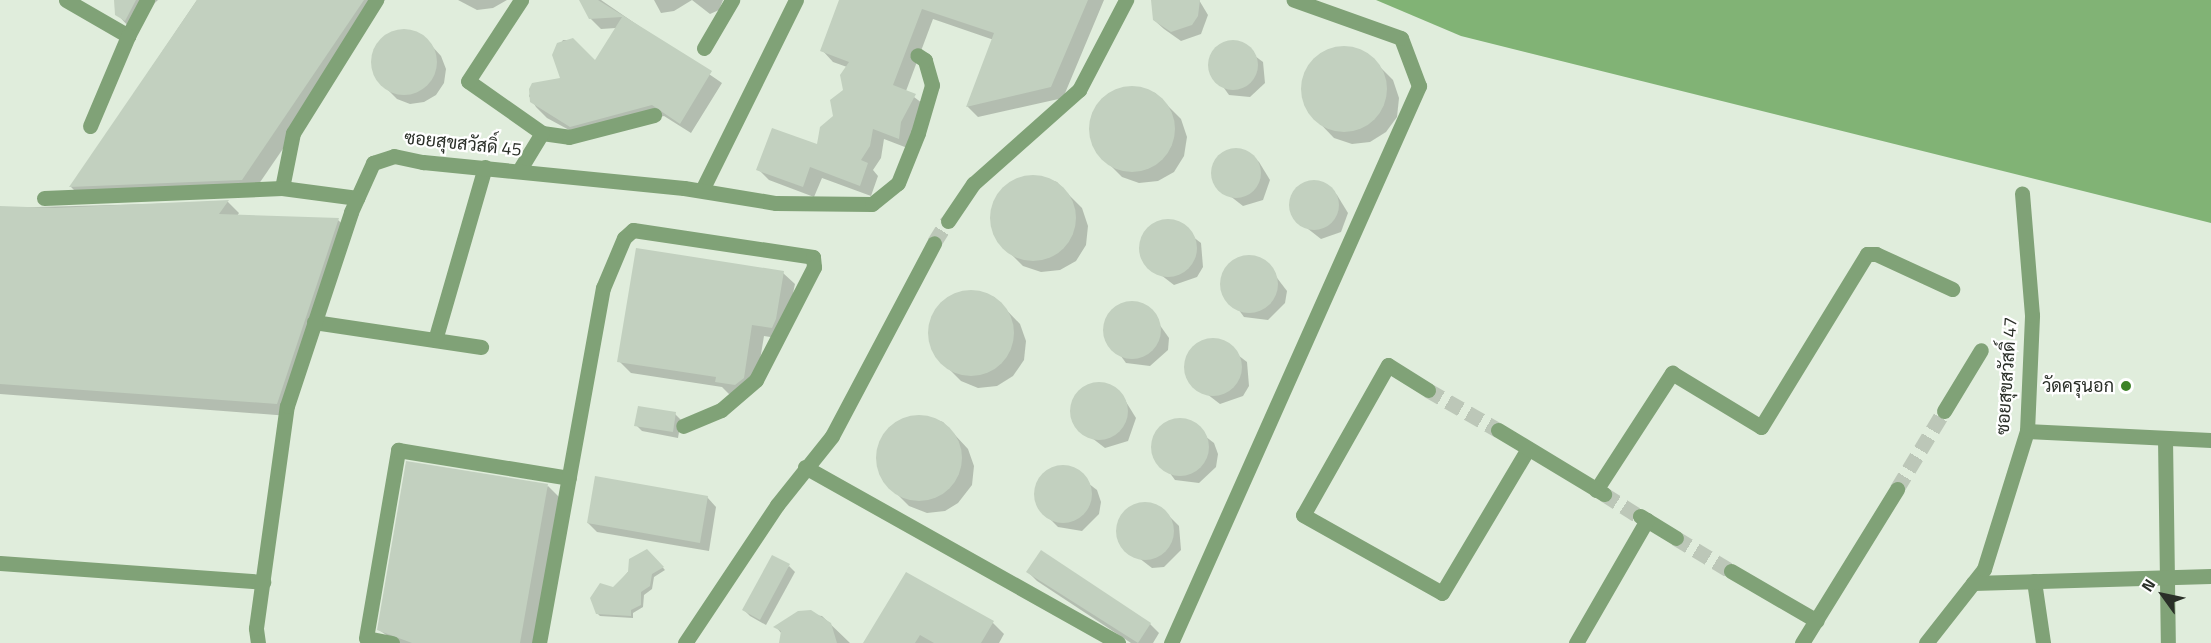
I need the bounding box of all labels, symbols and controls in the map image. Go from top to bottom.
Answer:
street label: ซอยสุขสวัสดิ์ 45 [403,127,523,161]
street label: ซอยสุขสวัสดิ์ 47 [1992,316,2022,436]
place label: วัดครุนอก [2042,375,2114,397]
marker: วัดครุนอก [2119,379,2133,393]
north arrow [2133,565,2193,625]
text: N [2135,574,2161,596]

